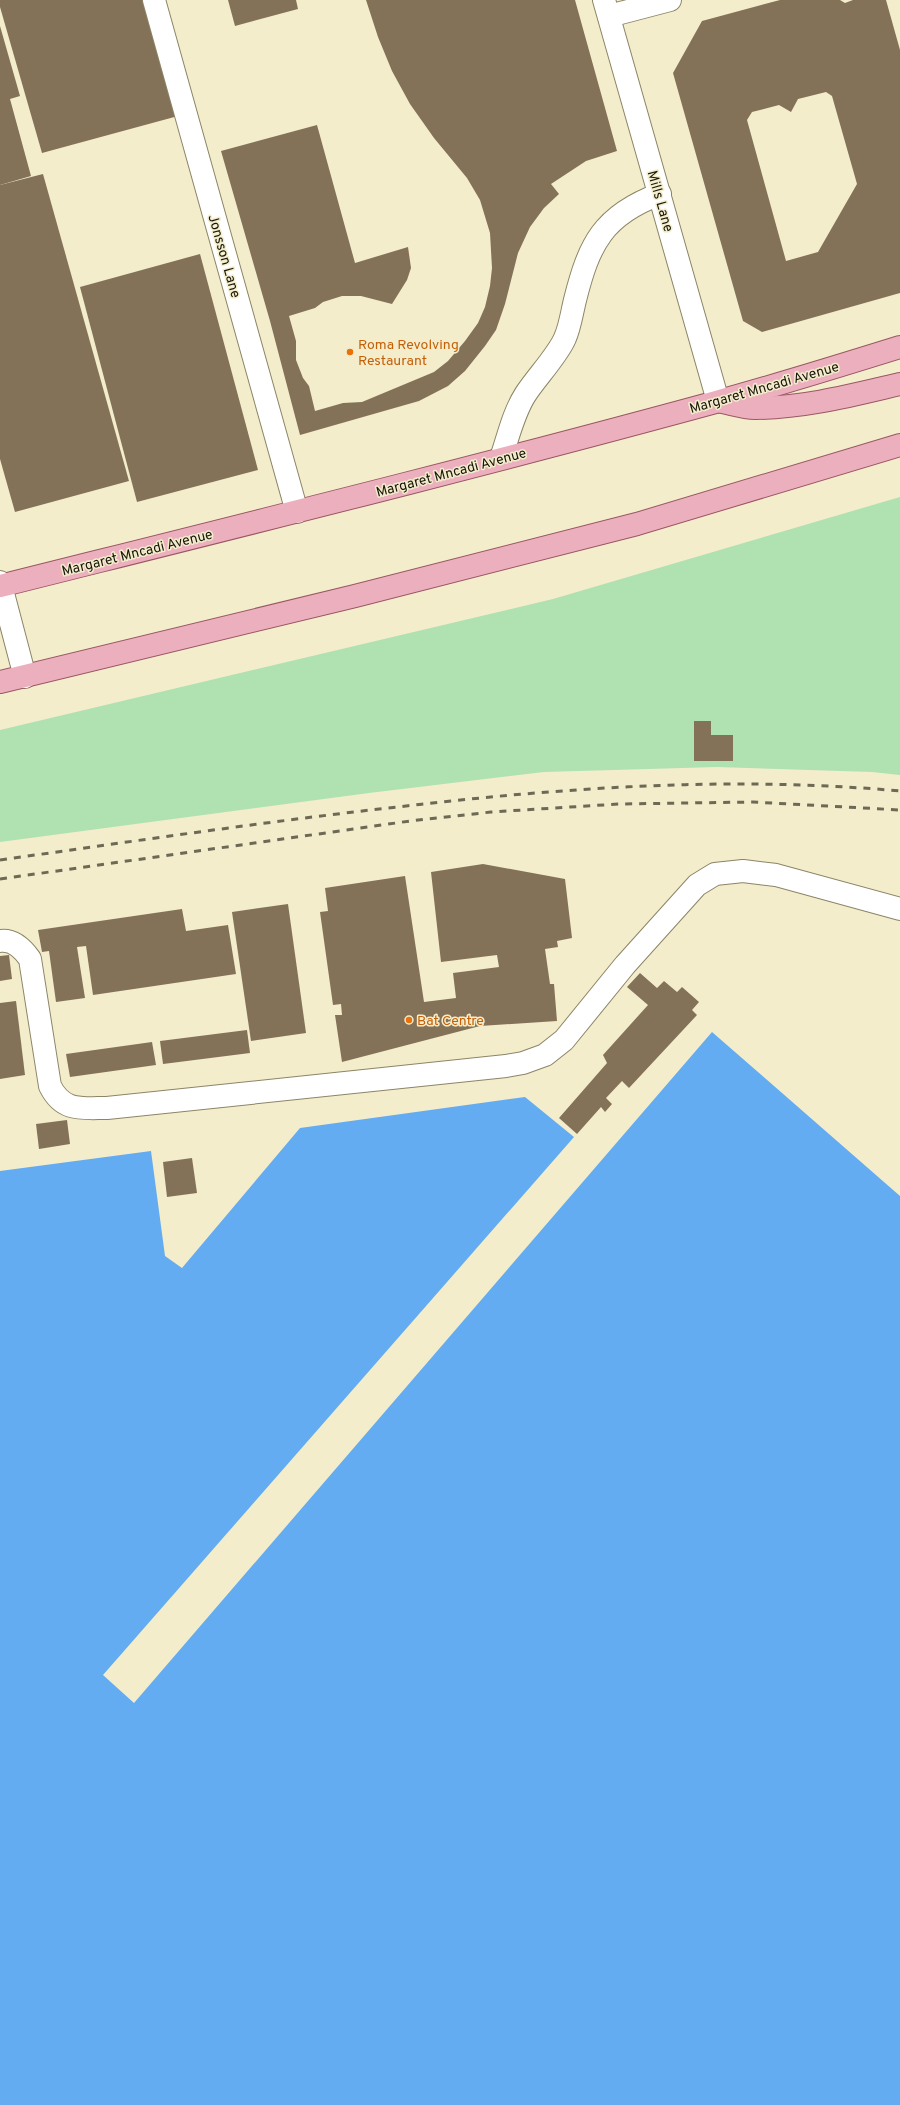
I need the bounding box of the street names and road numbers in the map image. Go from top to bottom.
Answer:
street label: Mills Lane [643,169,676,234]
street label: Jonsson Lane [204,213,244,300]
street label: Margaret Mncadi Avenue [688,359,841,418]
street label: Margaret Mncadi Avenue [374,445,528,502]
street label: Margaret Mncadi Avenue [60,526,215,580]

